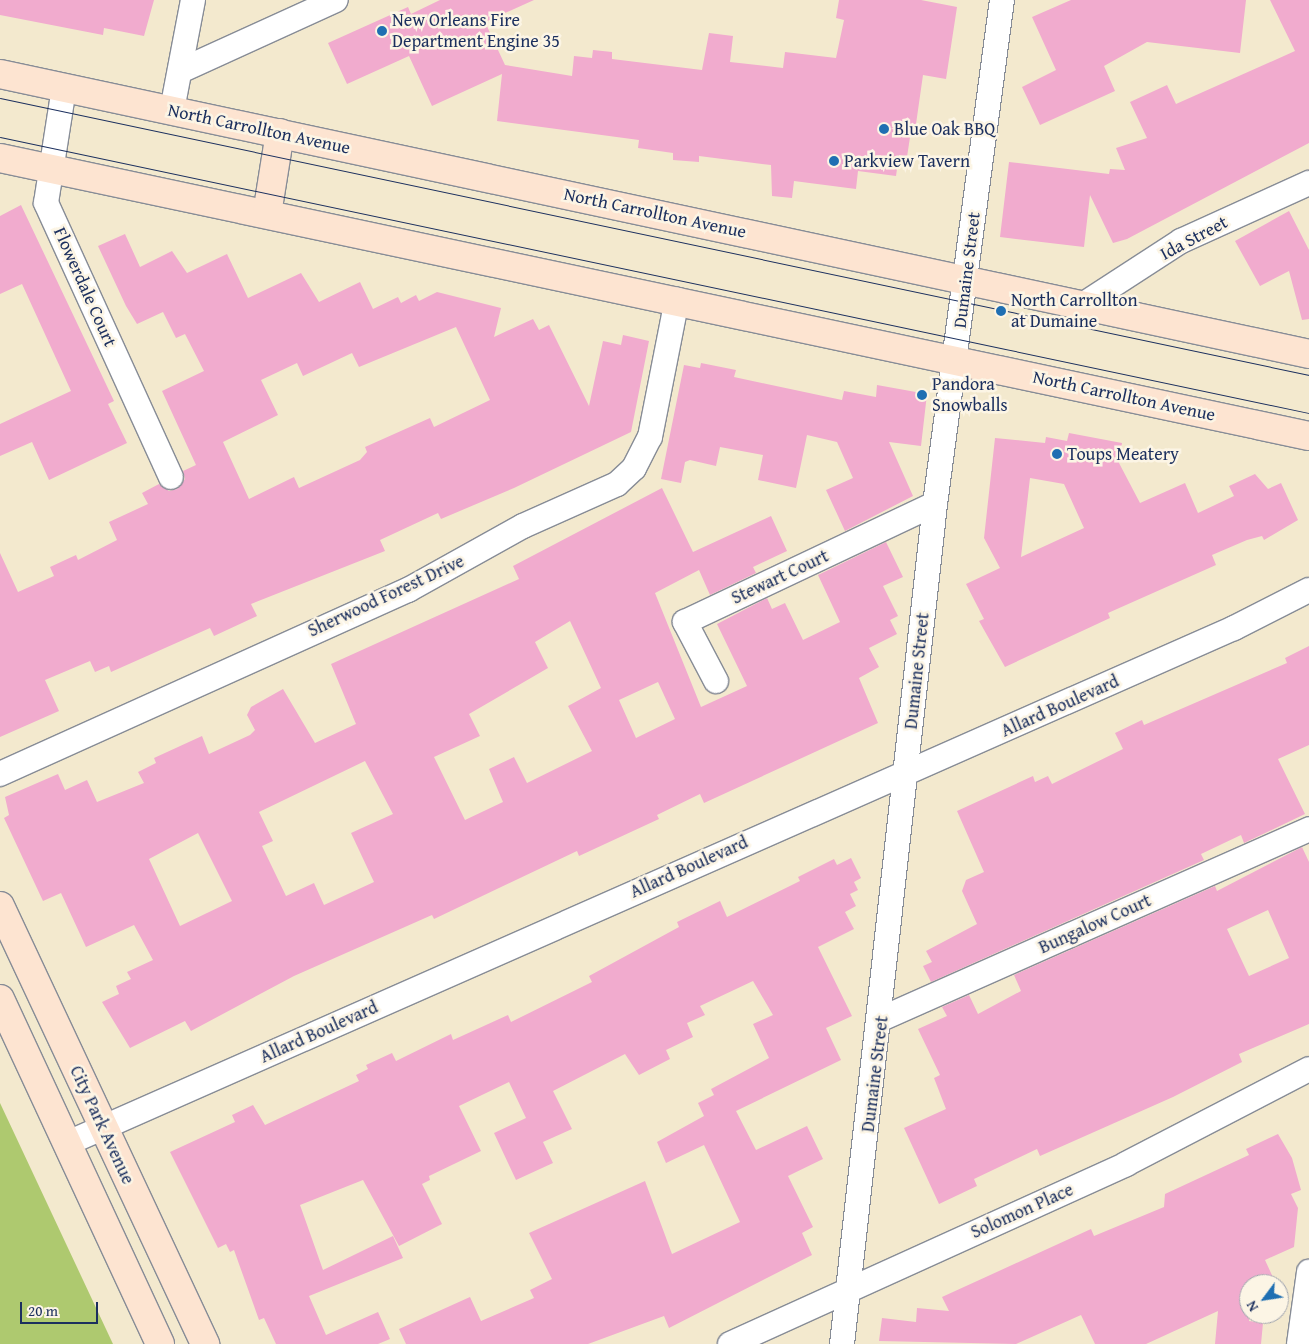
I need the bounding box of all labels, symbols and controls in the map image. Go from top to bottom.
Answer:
place label: New Orleans Fire Department Engine 35 [392,10,560,52]
marker: New Orleans Fire Department Engine 35 [376,25,388,37]
street label: North Carrollton Avenue [166,99,352,159]
place label: Blue Oak BBQ [894,118,995,140]
marker: Blue Oak BBQ [878,123,890,135]
place label: Parkview Tavern [844,150,970,172]
marker: Parkview Tavern [828,155,840,167]
street label: North Carrollton Avenue [562,183,748,243]
street label: Dumaine Street [949,211,985,329]
street label: Ida Street [1157,211,1231,265]
street label: Flowerdale Court [49,224,121,350]
place label: North Carrollton at Dumaine [1011,290,1138,332]
marker: North Carrollton at Dumaine [995,305,1007,317]
street label: North Carrollton Avenue [1031,366,1217,426]
place label: Pandora Snowballs [932,374,1008,416]
marker: Pandora Snowballs [916,389,928,401]
place label: Toups Meatery [1067,443,1179,465]
marker: Toups Meatery [1051,448,1063,460]
street label: Stewart Court [728,545,832,609]
street label: Sherwood Forest Drive [304,550,468,642]
street label: Dumaine Street [900,612,934,730]
street label: Allard Boulevard [998,670,1122,742]
street label: Allard Boulevard [627,831,751,903]
street label: Bungalow Court [1035,890,1155,958]
street label: Allard Boulevard [257,996,381,1068]
street label: Dumaine Street [857,1015,893,1133]
street label: City Park Avenue [65,1062,139,1188]
street label: Solomon Place [967,1179,1077,1243]
north arrow [1239,1274,1289,1324]
scale bar [22,1292,100,1324]
text: N [1241,1297,1263,1315]
text: 20 m [28,1300,58,1321]

